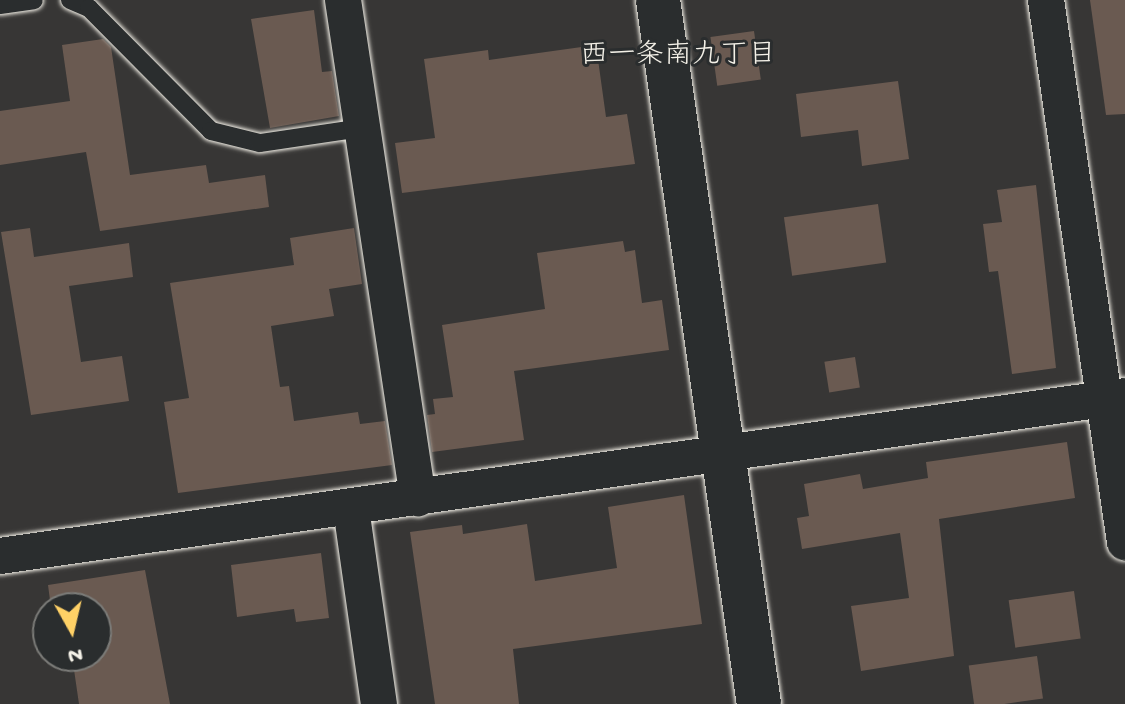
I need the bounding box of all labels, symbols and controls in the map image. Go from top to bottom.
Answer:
district label: 西一条南九丁目 [580,40,776,74]
north arrow [32,592,112,672]
text: N [66,640,84,668]

